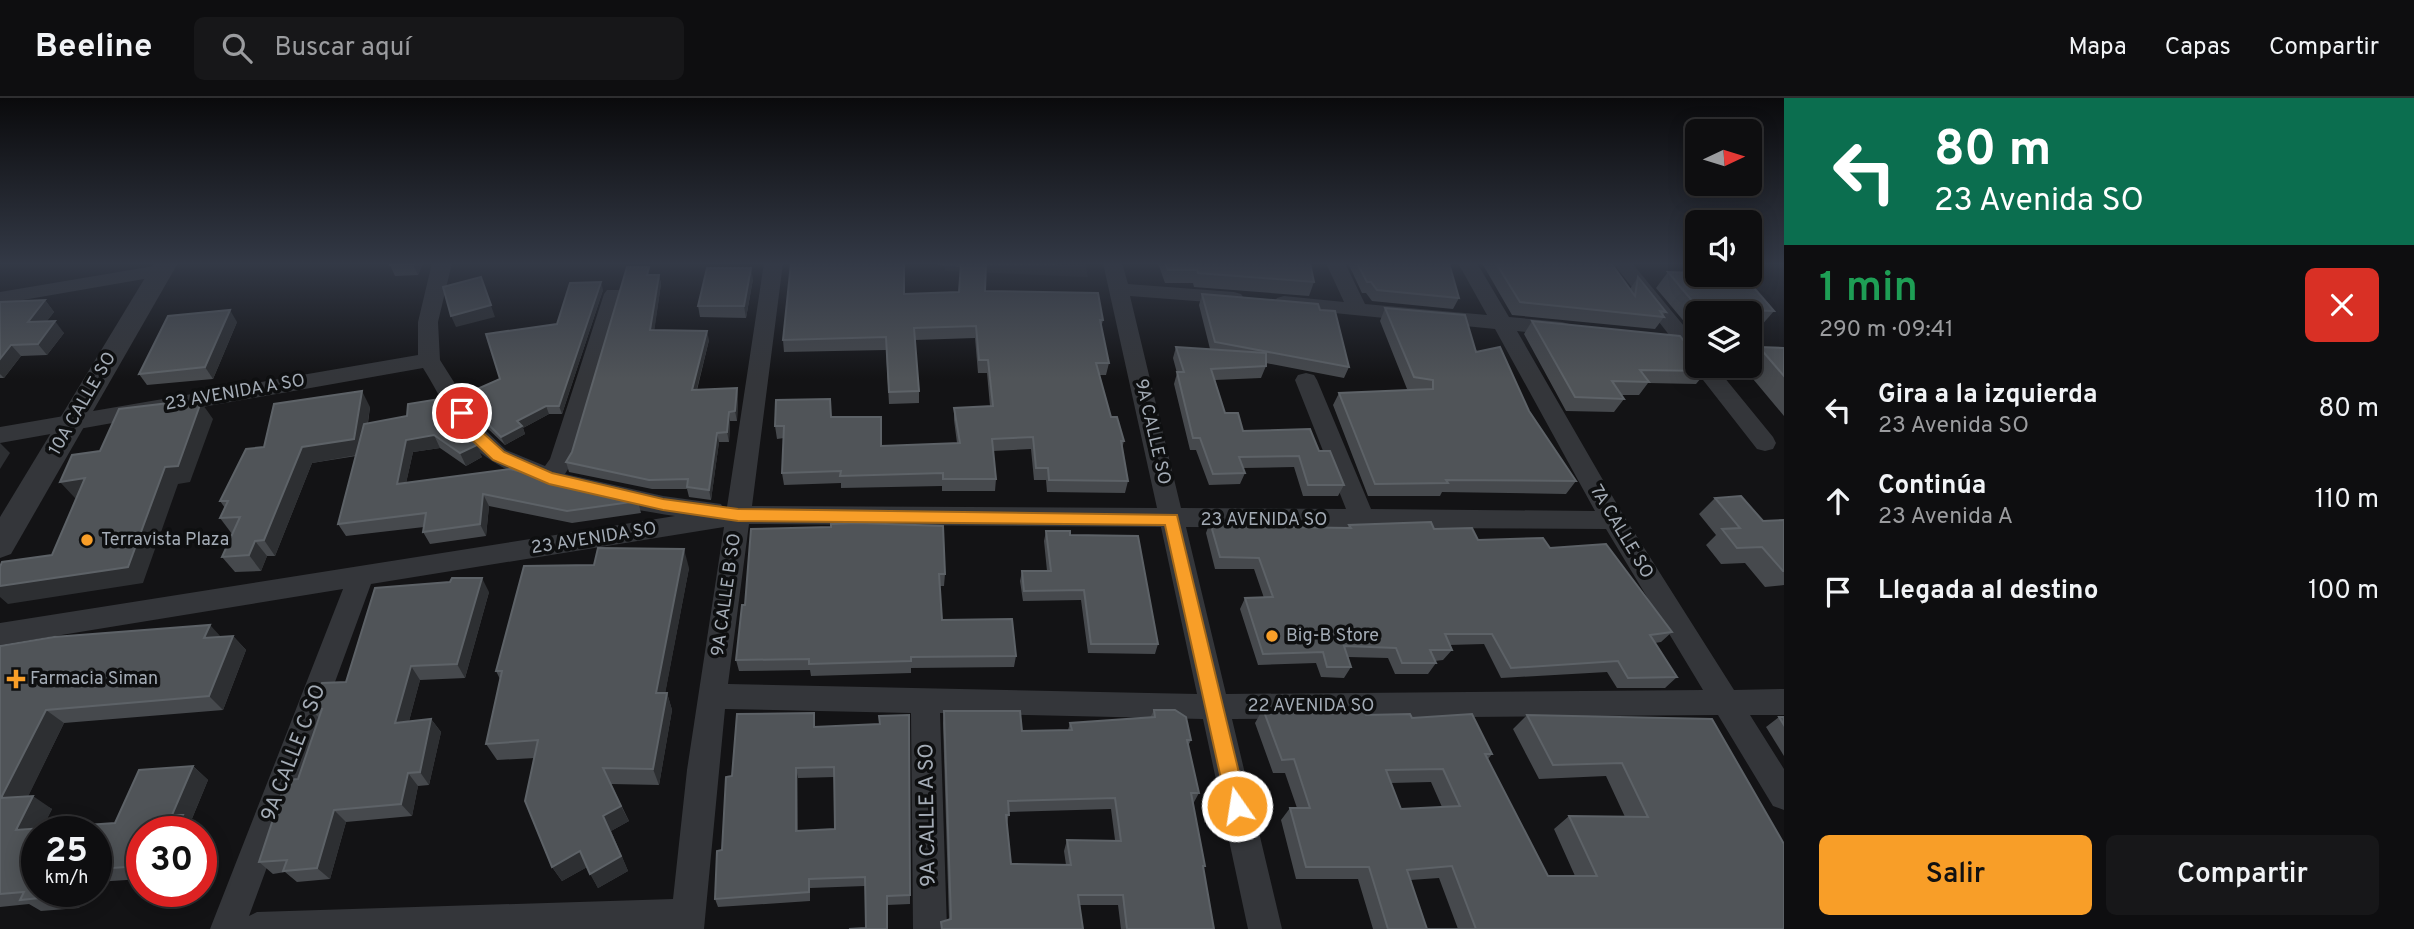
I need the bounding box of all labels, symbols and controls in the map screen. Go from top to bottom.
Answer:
search box [194,17,684,80]
text: Beeline [35,27,152,69]
icon: search [218,29,256,67]
text: Buscar aquí [274,32,411,65]
text: Mapa [2069,33,2127,63]
text: Capas [2165,33,2231,63]
text: Compartir [2269,33,2379,63]
north arrow [1685,119,1762,196]
map controls [1685,119,1762,378]
text: 80 m [1934,121,2051,183]
icon: left [1819,126,1910,217]
text: 23 Avenida SO [1934,182,2144,222]
button: sound [1685,210,1762,287]
text: 1 min [1819,263,1918,316]
button: close [2305,268,2379,342]
button: layers [1685,301,1762,378]
text: 290 m · 09:41 [1819,316,1954,345]
street label: 10A CALLE SO [44,348,122,460]
street label: 23 AVENIDA A SO [163,369,307,417]
street label: 9A CALLE SO [1129,377,1175,487]
text: Gira a la izquierda [1878,379,2097,412]
pin [432,383,492,443]
icon: left [1819,391,1857,429]
text: 80 m [2319,393,2379,426]
icon: arrive [443,394,481,432]
text: 23 Avenida SO [1878,412,2029,441]
text: Continúa [1878,470,1986,503]
street label: 7A CALLE SO [1584,481,1658,583]
icon: ahead [1819,482,1857,520]
text: 110 m [2315,484,2379,517]
text: 23 Avenida A [1878,503,2013,532]
street label: 23 AVENIDA SO [1201,509,1327,532]
street label: 23 AVENIDA SO [530,518,658,560]
place label: Terravista Plaza [101,529,229,552]
marker: Terravista Plaza [79,532,95,548]
street label: 9A CALLE B SO [707,532,747,658]
icon: arrive [1819,573,1857,611]
text: Llegada al destino [1878,575,2098,608]
text: 100 m [2308,575,2379,608]
place label: Big-B Store [1286,625,1379,648]
marker: Big-B Store [1264,628,1280,644]
place label: Farmacia Siman [30,668,158,691]
marker: Farmacia Siman [8,671,24,687]
street label: 9A CALLE C SO [256,681,332,825]
street label: 22 AVENIDA SO [1248,695,1375,718]
street label: 9A CALLE A SO [913,743,943,887]
position arrow [1200,769,1274,843]
speed limit sign: 30 [126,816,217,907]
text: 25 [45,830,88,874]
button: Salir [1819,835,2092,915]
button: Compartir [2106,835,2379,915]
text: km/h [45,867,88,890]

